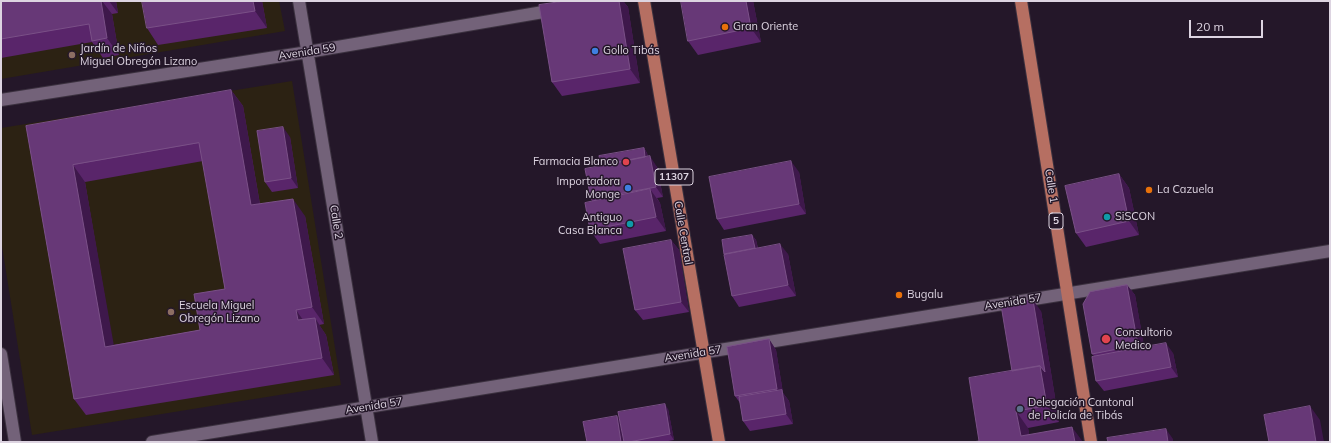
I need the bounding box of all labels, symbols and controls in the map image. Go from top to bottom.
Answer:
scale bar [1191,12,1265,38]
text: 20 m [1196,19,1224,34]
place label: Gran Oriente [733,20,798,34]
marker: Gran Oriente [720,22,730,32]
street label: Avenida 59 [277,41,337,63]
place label: Jardín de Niños Miguel Obregón Lizano [80,42,197,68]
place label: Gollo Tibás [603,44,660,58]
marker: Gollo Tibás [590,46,600,56]
marker: Jardín de Niños Miguel Obregón Lizano [67,50,77,60]
place label: Farmacia Blanco [533,155,618,169]
marker: Farmacia Blanco [621,157,631,167]
street label: Calle 1 [1042,168,1060,204]
road number: 11307 [655,169,693,185]
place label: Importadora Monge [556,175,620,201]
marker: Importadora Monge [623,183,633,193]
place label: La Cazuela [1157,183,1214,197]
marker: La Cazuela [1144,185,1154,195]
street label: Calle Central [671,200,695,266]
street label: Calle 2 [327,204,345,240]
place label: SiSCON [1115,210,1155,224]
place label: Antiguo Casa Blanca [558,211,622,237]
marker: SiSCON [1102,212,1112,222]
road number: 5 [1049,213,1063,229]
marker: Antiguo Casa Blanca [625,219,635,229]
place label: Bugalu [907,288,943,302]
marker: Bugalu [894,290,904,300]
street label: Avenida 57 [983,291,1043,313]
place label: Escuela Miguel Obregón Lizano [179,299,260,325]
marker: Escuela Miguel Obregón Lizano [166,307,176,317]
place label: Consultorio Medico [1115,326,1172,352]
marker: Consultorio Medico [1100,333,1112,345]
street label: Avenida 57 [663,343,723,365]
street label: Avenida 57 [344,395,404,417]
place label: Delegación Cantonal de Policía de Tibás [1028,396,1134,422]
marker: Delegación Cantonal de Policía de Tibás [1015,404,1025,414]

